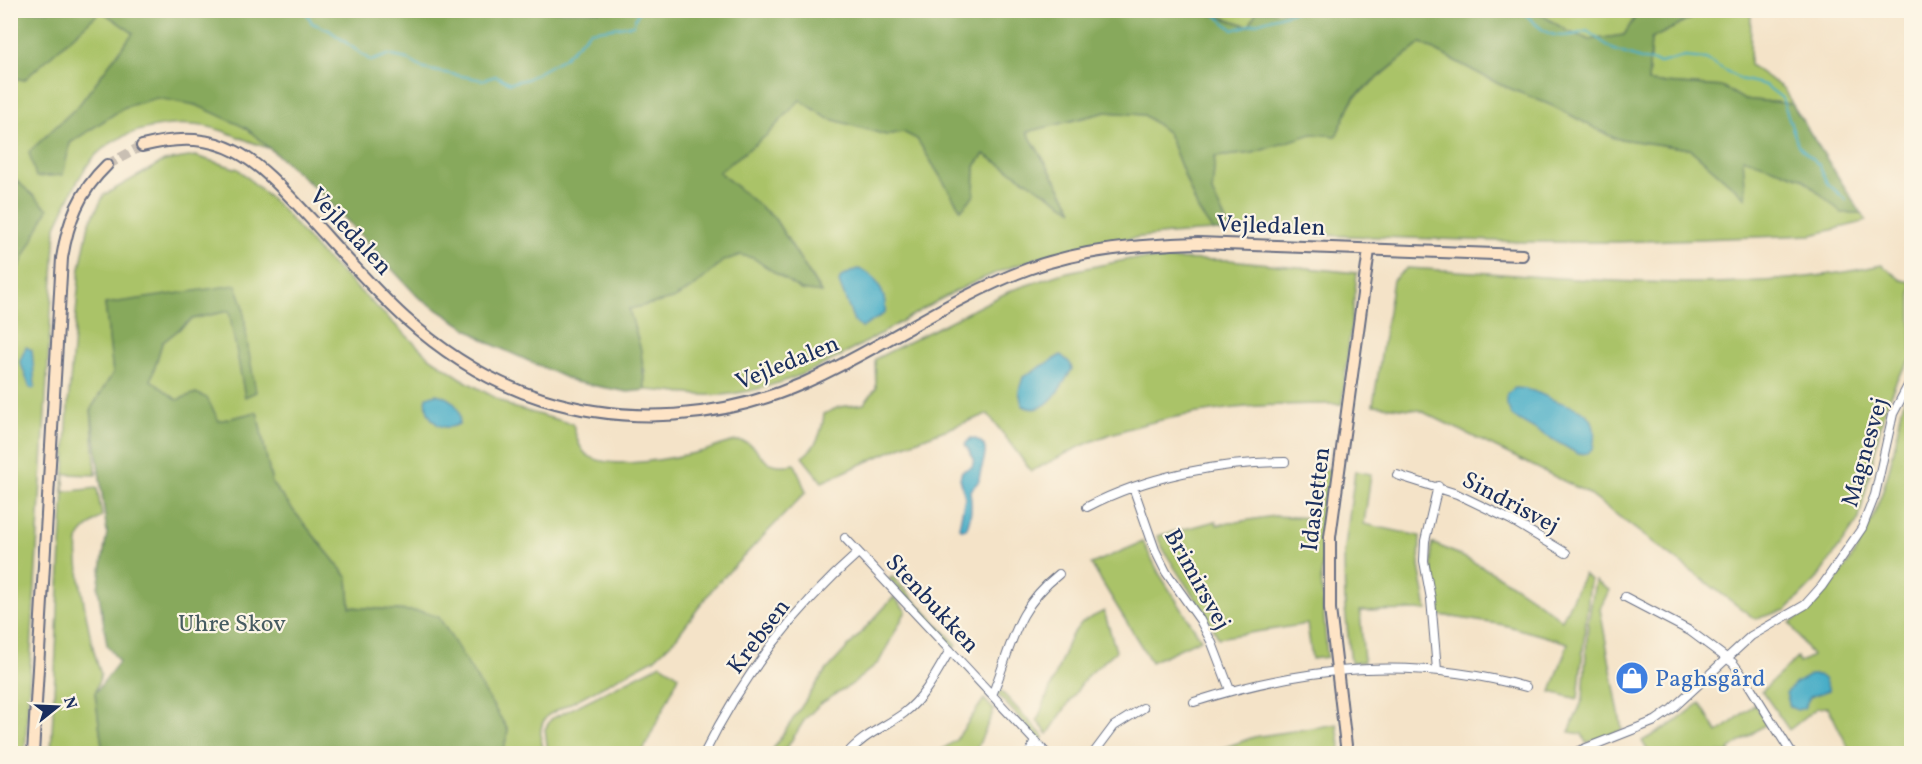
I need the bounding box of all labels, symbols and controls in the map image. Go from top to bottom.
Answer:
street label: Vejledalen [300,181,399,284]
street label: Vejledalen [1216,208,1326,246]
street label: Vejledalen [731,328,845,400]
street label: Magnesvej [1834,394,1898,511]
street label: Idasletten [1294,445,1340,553]
street label: Sindrisvej [1455,464,1565,544]
street label: Brimirsvej [1154,523,1238,637]
street label: Stenbukken [876,547,987,662]
street label: Krebsen [720,592,799,682]
park label: Uhre Skov [178,608,286,642]
shop icon: Paghsgård [1614,660,1650,696]
place label: Paghsgård [1655,663,1766,697]
north arrow [27,677,87,737]
text: N [57,694,82,712]

